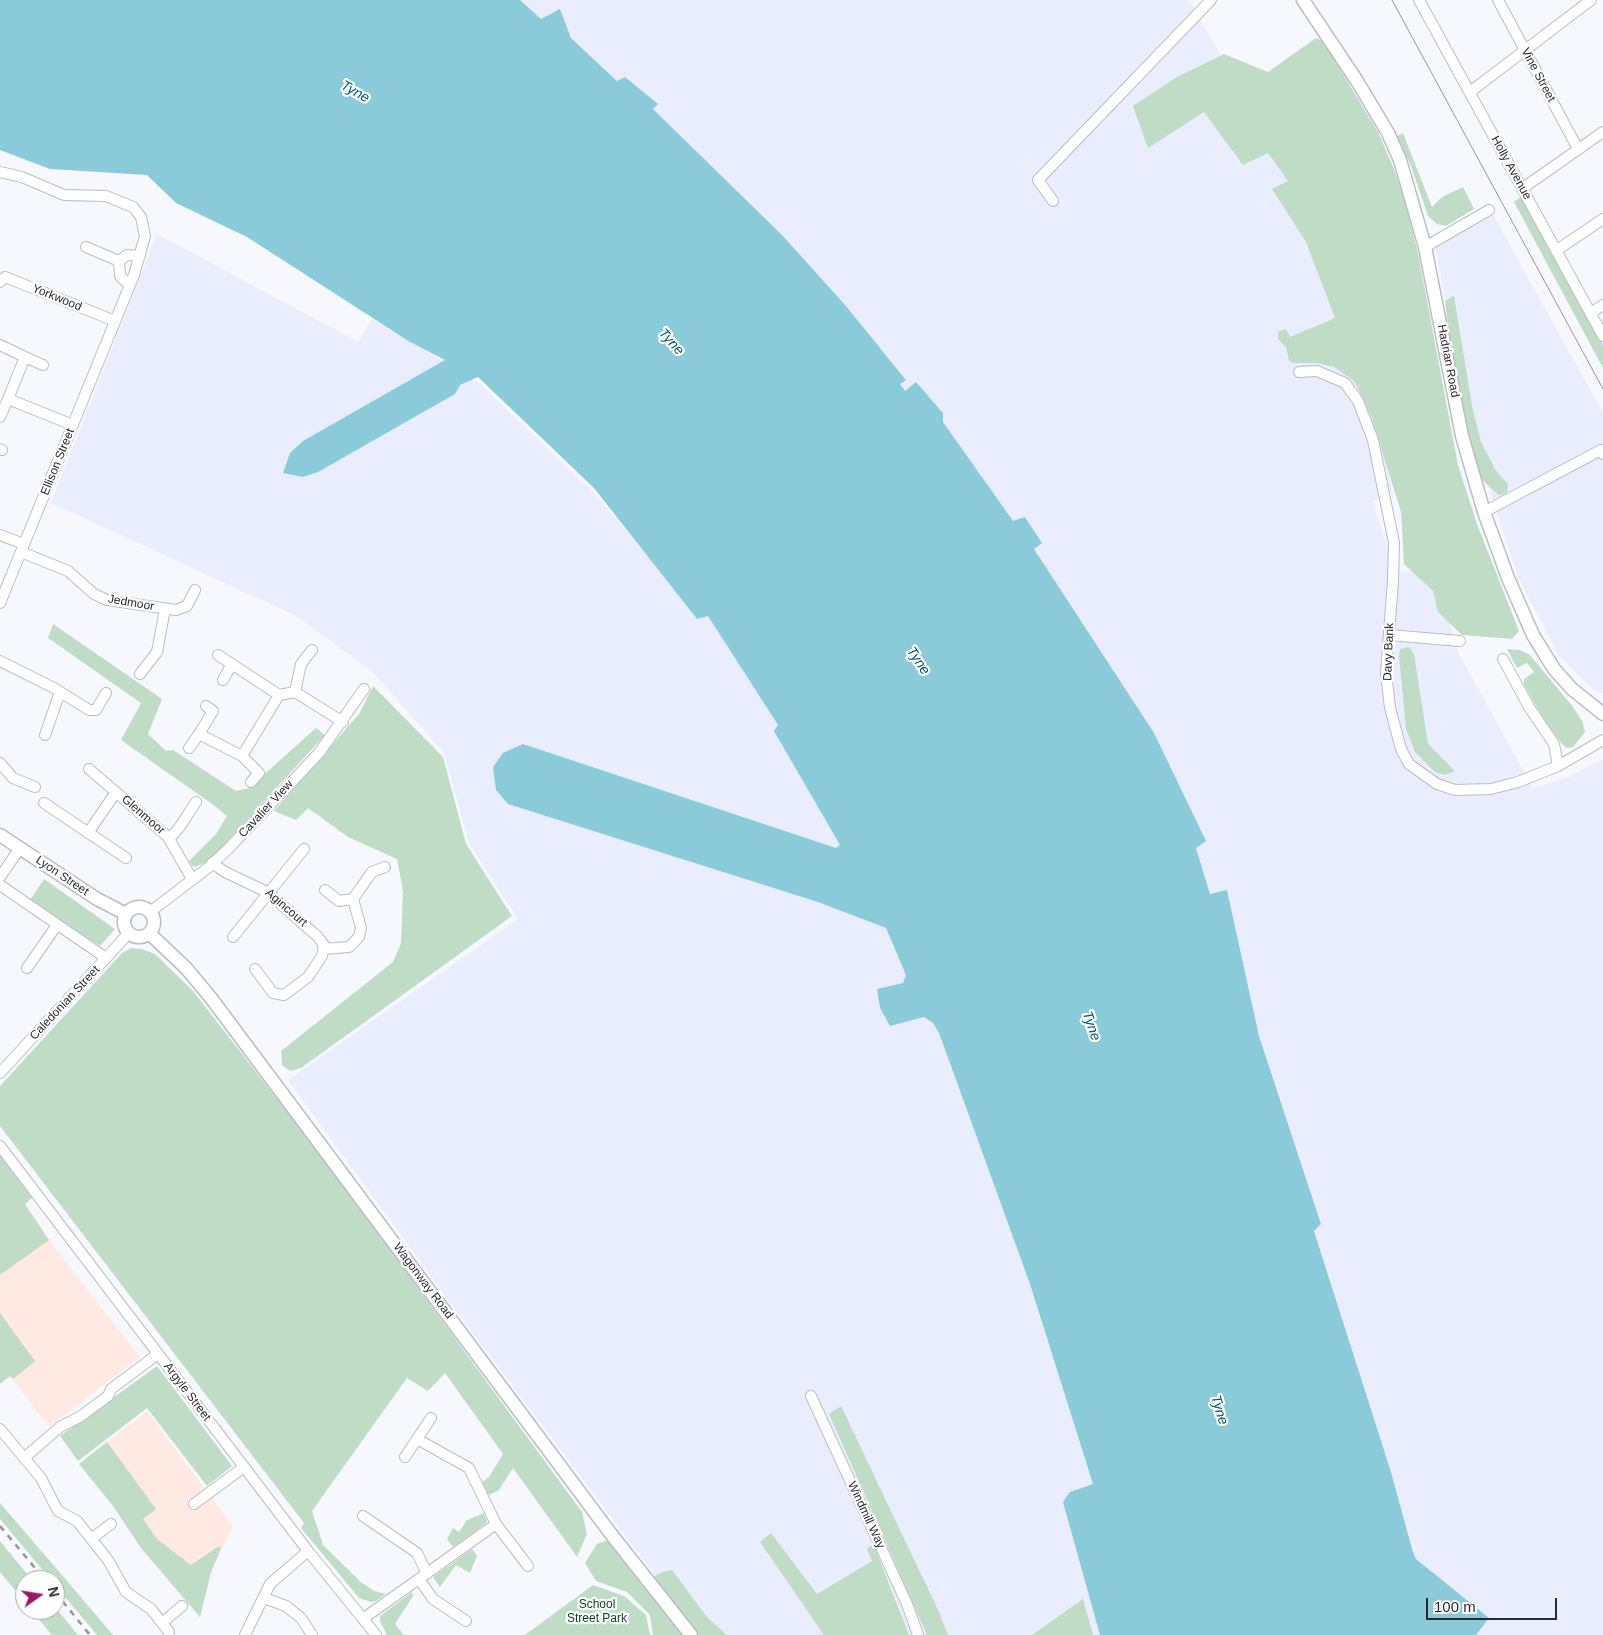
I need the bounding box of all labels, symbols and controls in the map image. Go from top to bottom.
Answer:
street label: Vine Street [1518,46,1558,104]
water label: Tyne [338,77,372,107]
street label: Holly Avenue [1488,134,1534,202]
street label: Yorkwood [30,282,84,314]
street label: Hadrian Road [1434,323,1462,399]
water label: Tyne [655,325,687,359]
street label: Ellison Street [38,427,78,497]
street label: Jedmoor [107,592,155,614]
street label: Davy Bank [1381,623,1397,681]
water label: Tyne [903,644,933,678]
street label: Cavalier View [236,777,296,841]
street label: Glenmoor [118,792,168,838]
street label: Lyon Street [33,853,91,899]
street label: Agincourt [262,886,310,930]
street label: Caledonian Street [27,963,103,1043]
water label: Tyne [1078,1009,1104,1043]
street label: Wagonway Road [390,1240,456,1322]
street label: Argyle Street [160,1360,214,1424]
water label: Tyne [1207,1393,1231,1427]
street label: Windmill Way [844,1479,888,1551]
north arrow [15,1570,65,1620]
text: N [45,1585,63,1599]
scale bar [1428,1588,1559,1620]
park label: School Street Park [567,1598,627,1626]
text: 100 m [1434,1598,1476,1615]

